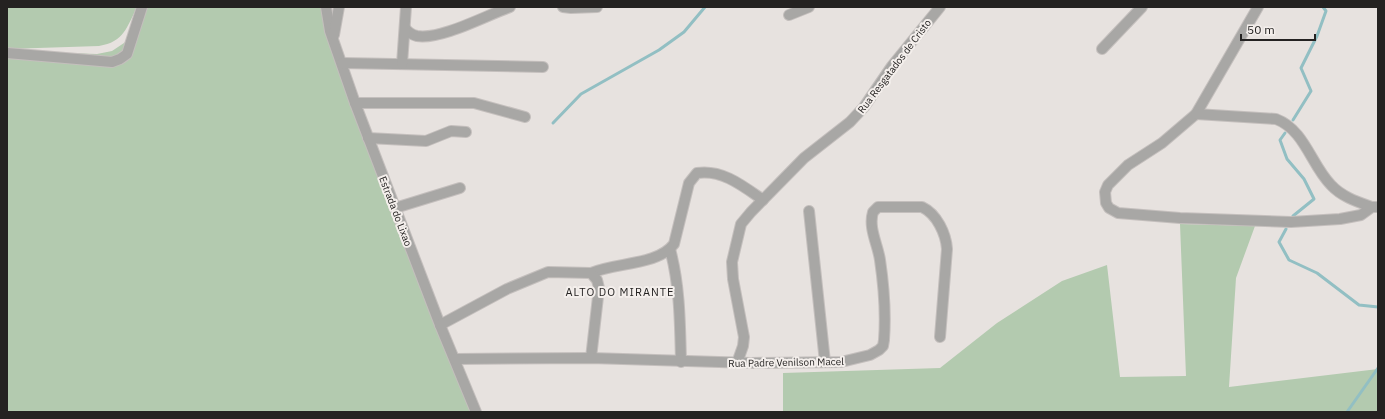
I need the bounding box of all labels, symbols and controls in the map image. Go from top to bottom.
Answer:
street label: Rua Resgatados de Cristo [855,16,934,116]
scale bar [1241,16,1315,42]
text: 50 m [1247,22,1275,37]
street label: Estrada do Lixao [376,174,415,248]
district label: ALTO DO MIRANTE [566,285,674,299]
street label: Rua Padre Venilson Macel [728,355,844,370]

